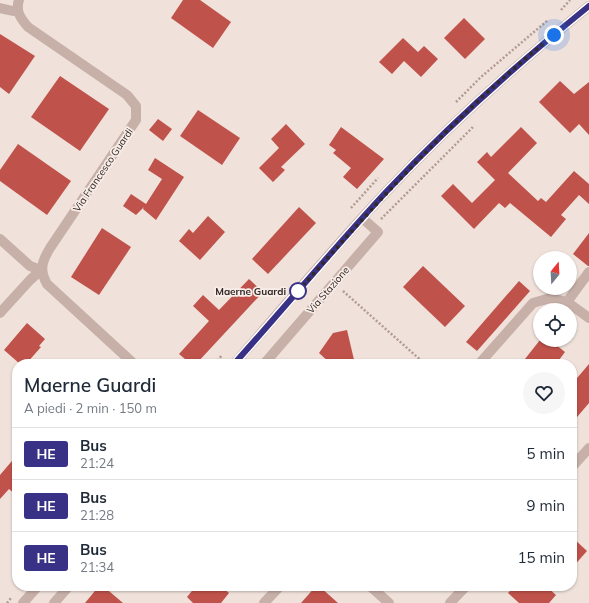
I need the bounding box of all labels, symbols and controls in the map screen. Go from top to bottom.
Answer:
your location [544,25,564,45]
street label: Via Francesco Guardi [70,126,136,214]
north arrow [533,251,577,295]
map controls [533,251,577,347]
street label: Via Stazione [304,264,352,316]
marker: Maerne Guardi [289,282,307,300]
place label: Maerne Guardi [215,285,286,298]
button: locate [533,303,577,347]
button: heart [523,372,565,414]
text: Maerne Guardi [24,373,156,397]
text: A piedi · 2 min · 150 m [24,400,157,416]
text: Bus [80,436,107,455]
text: 5 min [527,444,565,463]
text: HE [36,445,56,463]
text: 21:24 [80,455,114,471]
text: Bus [80,488,107,507]
text: 9 min [527,496,565,515]
text: HE [36,497,56,515]
text: 21:28 [80,507,114,523]
text: Bus [80,540,107,559]
text: 15 min [518,548,565,567]
text: HE [36,549,56,567]
text: 21:34 [80,559,114,575]

